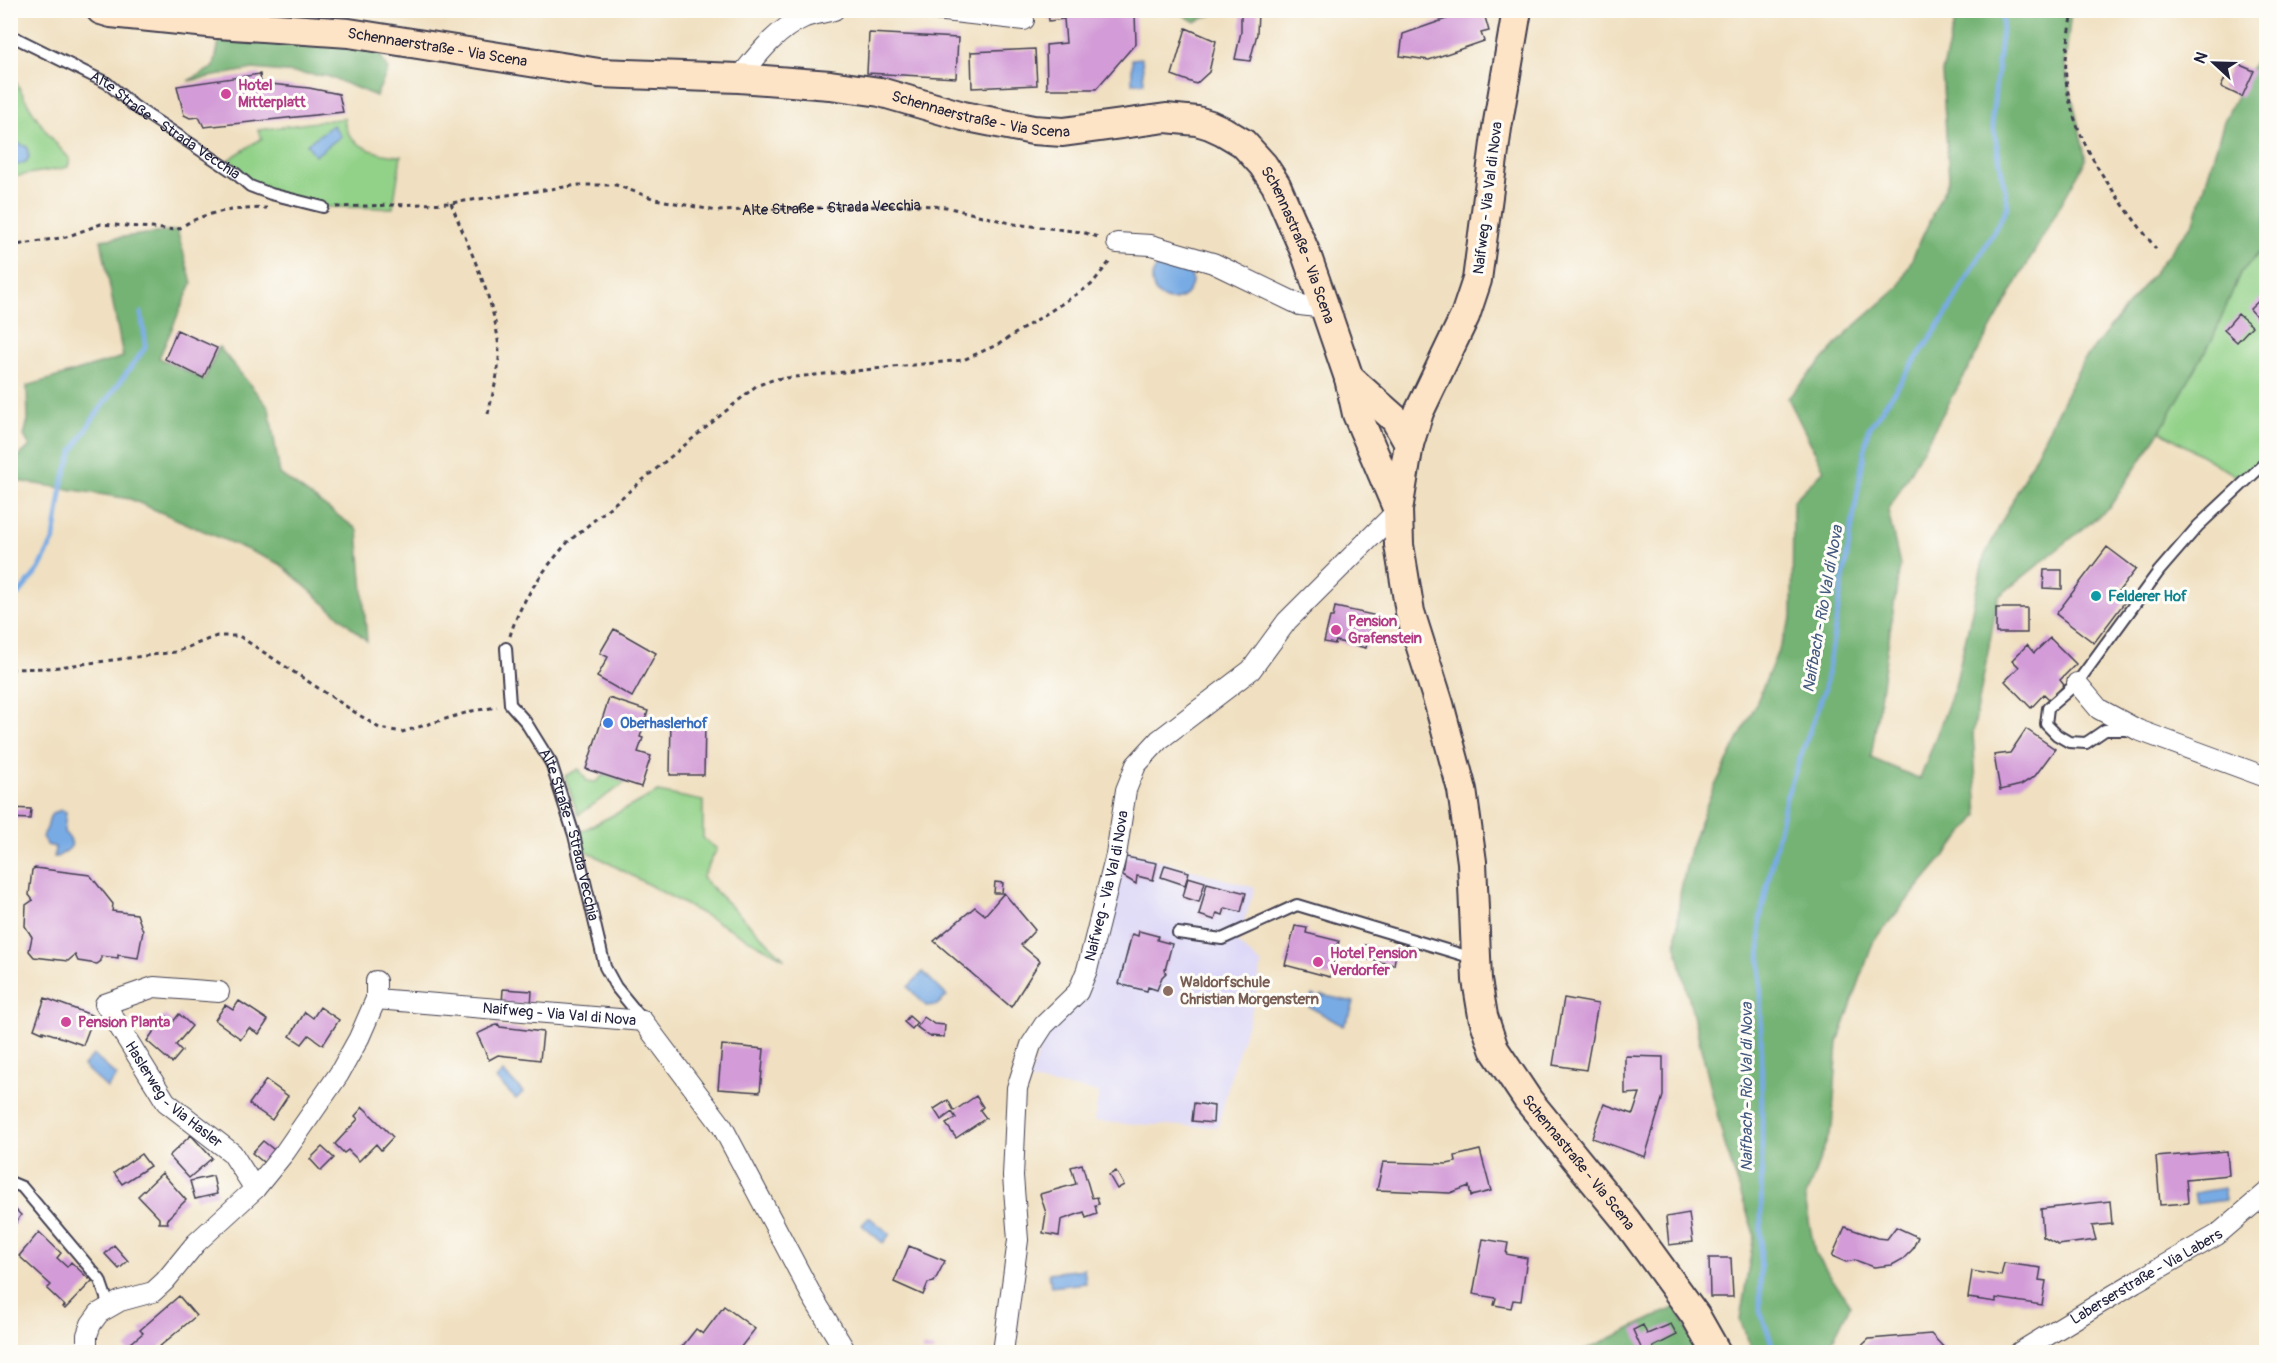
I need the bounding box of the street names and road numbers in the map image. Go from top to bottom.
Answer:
street label: Schennaerstraße - Via Scena [346,23,529,71]
street label: Alte Straße - Strada Vecchia [87,67,245,183]
street label: Schennaerstraße - Via Scena [890,86,1071,141]
street label: Naifweg - Via Val di Nova [1469,121,1507,275]
street label: Schennastraße - Via Scena [1257,163,1339,326]
street label: Alte Straße - Strada Vecchia [741,195,921,220]
street label: Alte Straße - Strada Vecchia [535,745,603,923]
street label: Naifweg - Via Val di Nova [1080,809,1132,963]
street label: Naifweg - Via Val di Nova [482,998,637,1030]
street label: Haslerweg - Via Hasler [121,1038,227,1152]
street label: Schennastraße - Via Scena [1518,1091,1639,1234]
street label: Laberserstraße - Via Labers [2067,1225,2227,1329]

